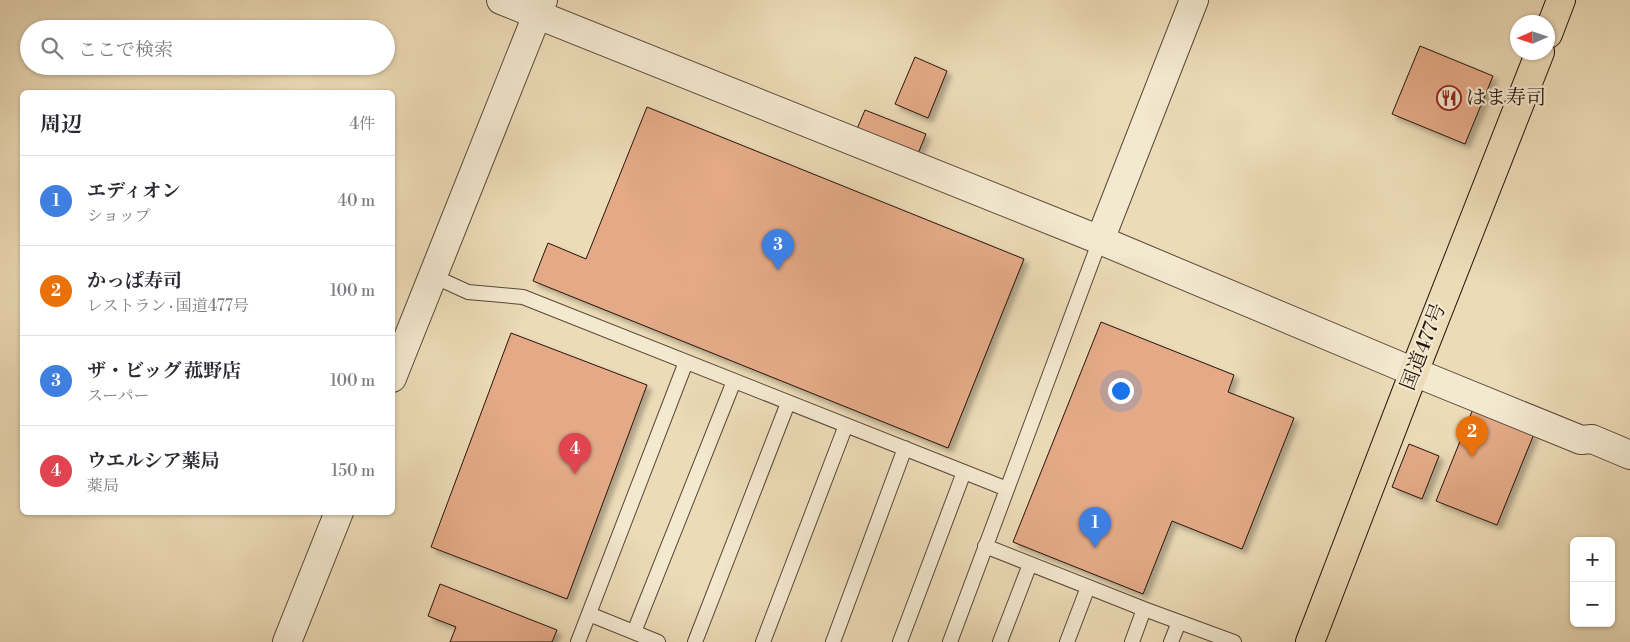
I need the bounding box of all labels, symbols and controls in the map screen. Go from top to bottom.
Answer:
north arrow [1510,15,1555,60]
search box [20,20,395,75]
icon: search [38,34,66,62]
text: ここで検索 [78,38,173,62]
restaurant icon: はま寿司 [1436,85,1462,111]
place label: はま寿司 [1466,86,1546,111]
text: 周辺 [40,112,82,138]
text: 4件 [349,114,375,134]
text: エディオン [87,179,180,203]
text: 1 [52,191,60,211]
text: 40 m [338,191,375,211]
text: ショップ [87,206,151,226]
pin: 3 [762,229,794,270]
text: かっぱ寿司 [87,269,182,293]
text: 2 [51,281,61,301]
text: 100 m [330,281,375,301]
text: レストラン · 国道477号 [87,296,249,316]
street label: 国道477号 [1396,300,1452,394]
text: ザ・ビッグ 菰野店 [87,359,241,383]
text: 3 [51,371,61,391]
text: 100 m [330,371,375,391]
your location [1108,378,1134,404]
text: スーパー [87,386,149,406]
pin: 2 [1456,416,1488,457]
pin: 4 [559,433,591,474]
text: ウエルシア薬局 [87,449,220,473]
text: 4 [51,461,61,481]
text: 150 m [331,461,375,481]
text: 薬局 [87,476,119,496]
pin: 1 [1079,507,1111,548]
map controls [1570,537,1615,627]
button: + [1570,537,1615,582]
button: − [1570,582,1615,627]

